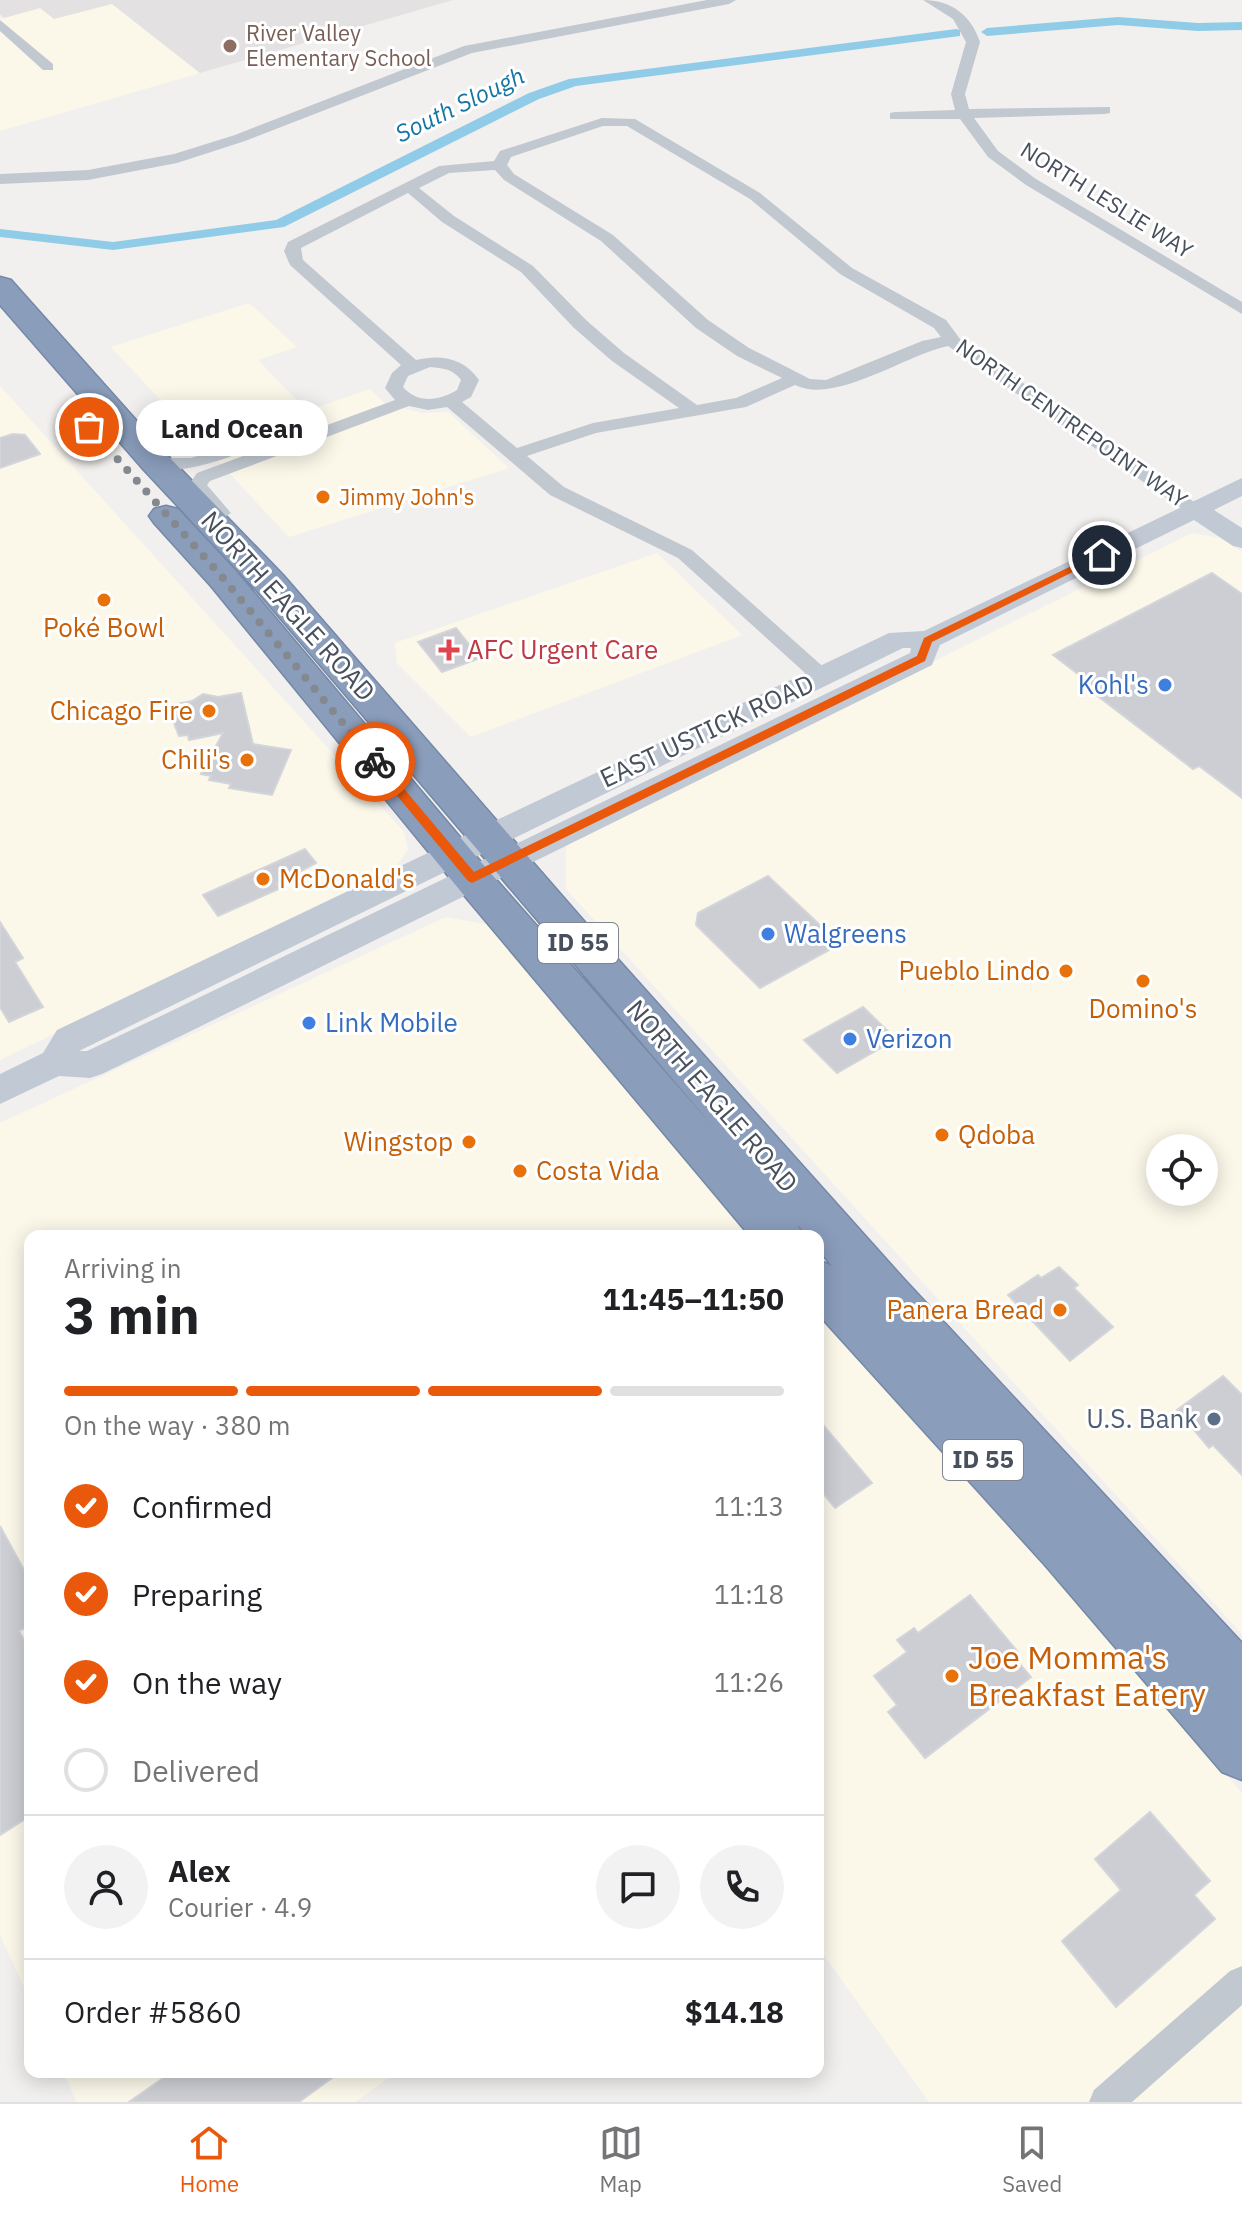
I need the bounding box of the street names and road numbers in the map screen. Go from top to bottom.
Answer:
street label: NORTH LESLIE WAY [1016,135,1199,264]
street label: NORTH CENTREPOINT WAY [951,332,1194,514]
street label: NORTH EAGLE ROAD [194,503,383,708]
street label: EAST USTICK ROAD [594,666,819,795]
road number: ID 55 [538,923,618,963]
street label: NORTH EAGLE ROAD [620,992,806,1199]
road number: ID 55 [943,1440,1023,1480]

